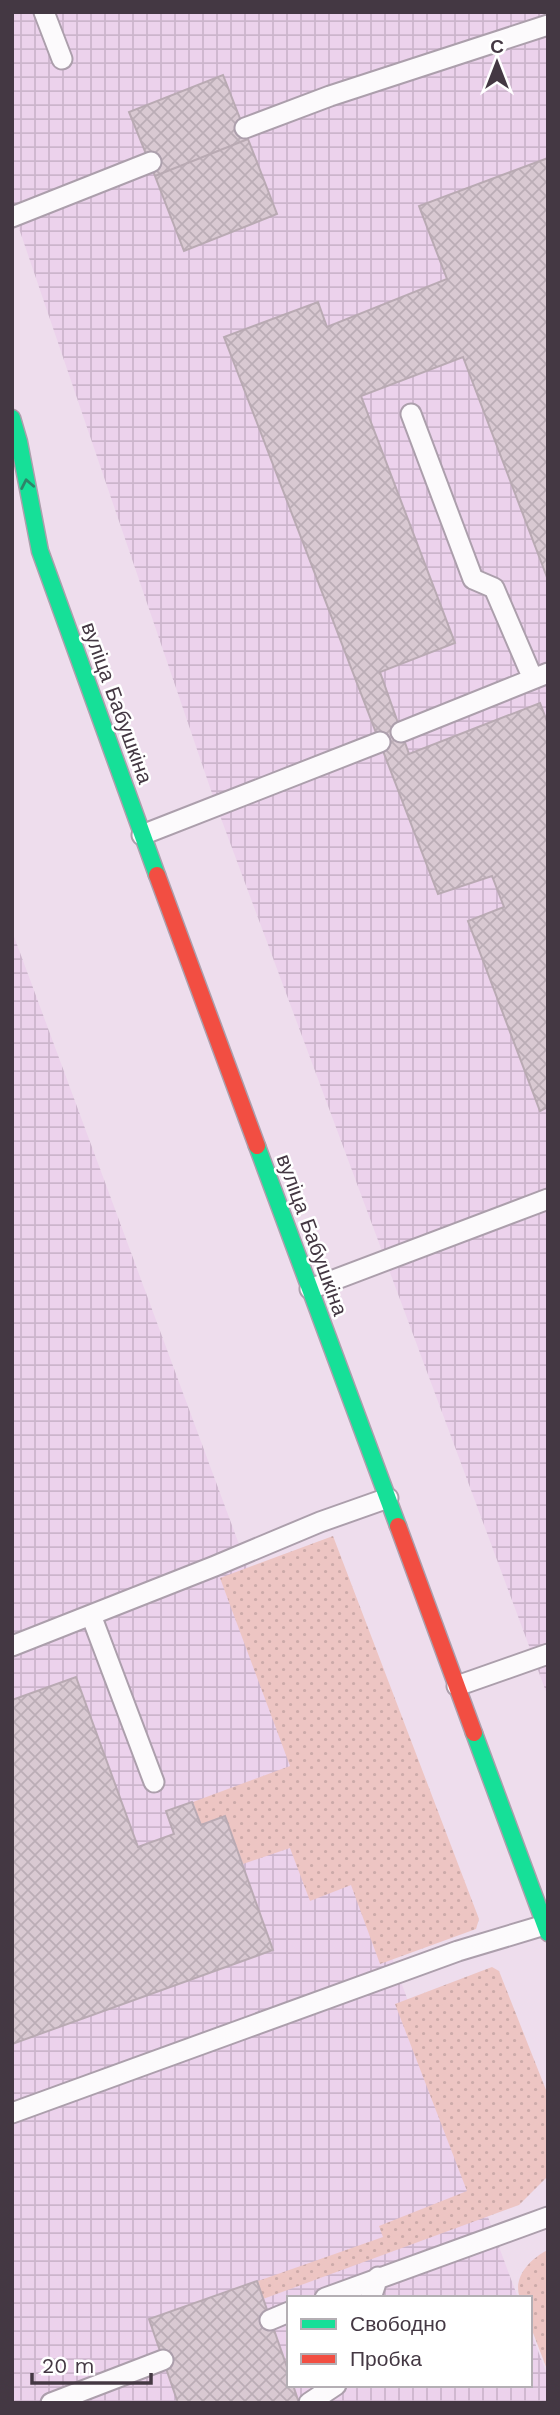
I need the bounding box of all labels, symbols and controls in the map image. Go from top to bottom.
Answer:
north arrow [462,28,532,98]
text: С [490,35,504,58]
one-way arrow [21,478,36,490]
street label: вуліца Бабушкіна [77,619,158,787]
street label: вуліца Бабушкіна [272,1151,353,1319]
legend [287,2296,532,2387]
text: Свободно [350,2311,447,2336]
scale bar [32,2342,150,2386]
text: Пробка [350,2346,422,2371]
text: 20 m [42,2353,94,2378]

